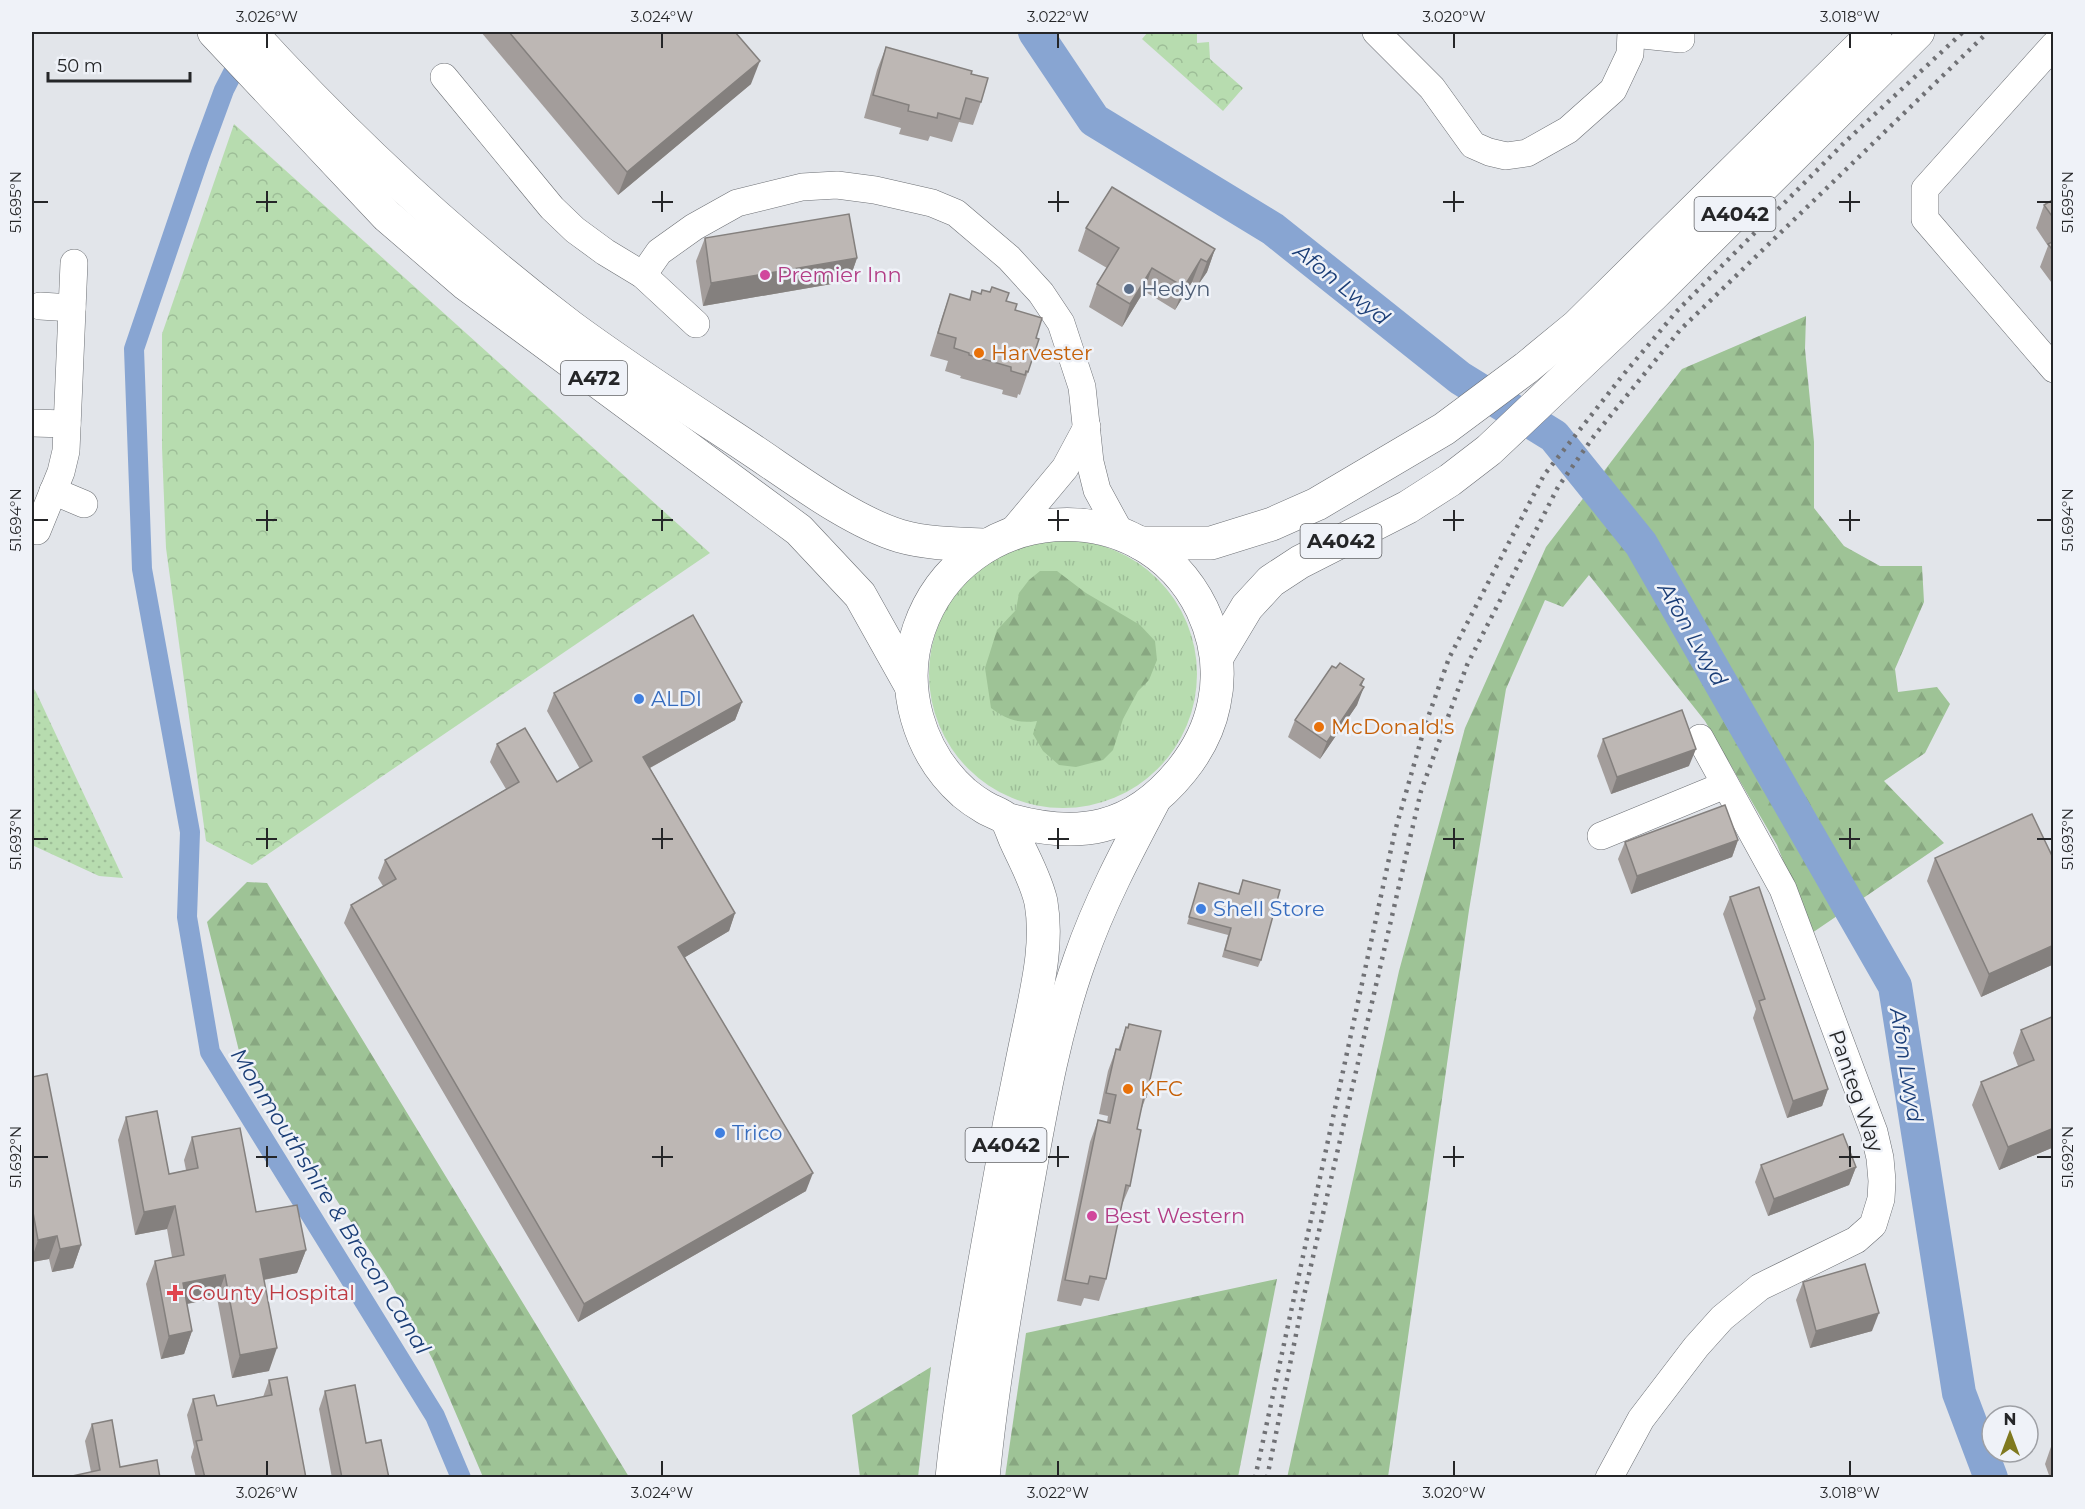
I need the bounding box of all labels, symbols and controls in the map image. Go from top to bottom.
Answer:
text: 3.026°W [236,7,298,26]
text: 3.024°W [631,7,694,26]
text: 3.022°W [1027,7,1089,26]
text: 3.020°W [1422,7,1486,26]
text: 3.018°W [1820,7,1880,26]
scale bar [48,45,190,83]
text: 50 m [57,55,103,77]
text: 51.695°N [6,171,25,233]
text: 51.695°N [2058,171,2077,233]
road number: A4042 [1694,197,1776,231]
water label: Afon Lwyd [1287,236,1395,331]
place label: Premier Inn [777,262,902,287]
marker: Premier Inn [758,268,772,282]
place label: Hedyn [1141,276,1210,301]
marker: Hedyn [1122,282,1136,296]
place label: Harvester [991,340,1092,365]
marker: Harvester [972,346,986,360]
road number: A472 [561,361,627,395]
text: 51.694°N [6,488,25,552]
text: 51.694°N [2058,488,2077,552]
road number: A4042 [1300,524,1382,558]
water label: Afon Lwyd [1651,576,1733,691]
place label: ALDI [651,686,702,711]
marker: ALDI [632,692,646,706]
place label: McDonald's [1331,714,1454,739]
marker: McDonald's [1312,720,1326,734]
text: 51.693°N [6,808,25,870]
text: 51.693°N [2058,808,2077,870]
place label: Shell Store [1213,896,1325,921]
marker: Shell Store [1194,902,1208,916]
water label: Afon Lwyd [1884,1004,1929,1124]
street label: Panteg Way [1824,1026,1889,1156]
water label: Monmouthshire & Brecon Canal [225,1043,436,1359]
place label: KFC [1140,1076,1183,1101]
marker: KFC [1121,1082,1135,1096]
place label: Trico [732,1120,782,1145]
text: 51.692°N [6,1126,25,1188]
marker: Trico [713,1126,727,1140]
text: 51.692°N [2058,1126,2077,1188]
road number: A4042 [966,1128,1046,1162]
place label: Best Western [1104,1203,1245,1228]
marker: Best Western [1085,1209,1099,1223]
place label: County Hospital [188,1280,355,1305]
marker: County Hospital [166,1284,184,1302]
north arrow [1980,1404,2040,1464]
text: N [2004,1410,2016,1429]
text: 3.026°W [236,1483,298,1502]
text: 3.024°W [631,1483,694,1502]
text: 3.022°W [1027,1483,1089,1502]
text: 3.020°W [1422,1483,1486,1502]
text: 3.018°W [1820,1483,1880,1502]

